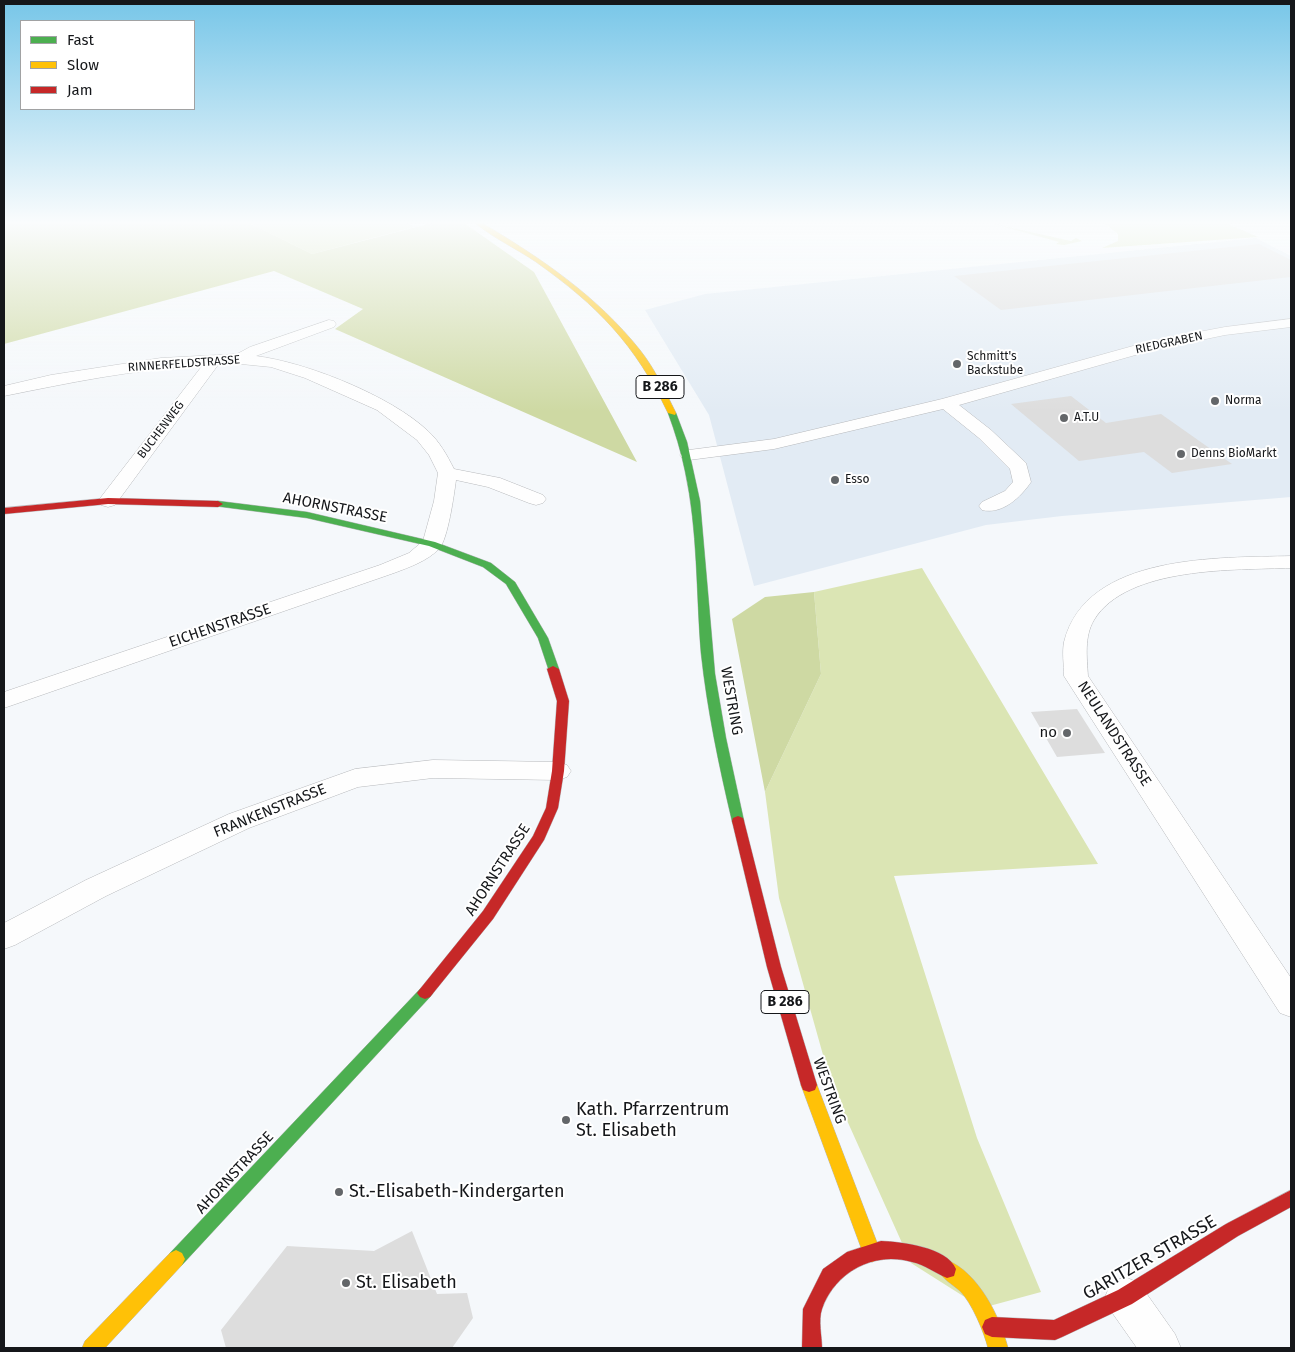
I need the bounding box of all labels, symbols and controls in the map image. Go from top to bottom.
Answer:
legend [20,20,195,110]
text: Fast [67,31,94,49]
text: Slow [67,56,99,74]
text: Jam [67,81,93,99]
street label: RIEDGRABEN [1134,329,1204,357]
place label: Schmitt's Backstube [967,350,1023,378]
street label: RINNERFELDSTRASSE [127,353,241,375]
marker: Schmitt's Backstube [951,358,963,370]
road number: B 286 [636,376,684,398]
place label: Norma [1225,394,1262,408]
marker: Norma [1209,395,1221,407]
street label: BUCHENWEG [135,398,187,462]
place label: A.T.U [1074,411,1099,425]
marker: A.T.U [1058,412,1070,424]
place label: Denns BioMarkt [1191,447,1277,461]
marker: Denns BioMarkt [1175,448,1187,460]
place label: Esso [845,473,869,487]
marker: Esso [829,474,841,486]
street label: AHORNSTRASSE [281,489,389,527]
street label: EICHENSTRASSE [167,600,273,652]
street label: WESTRING [716,665,746,737]
street label: NEULANDSTRASSE [1073,678,1155,790]
place label: no [1039,724,1057,742]
marker: no [1061,727,1073,739]
street label: FRANKENSTRASSE [211,780,329,842]
street label: AHORNSTRASSE [462,821,534,919]
road number: B 286 [761,990,809,1014]
street label: WESTRING [809,1055,849,1127]
place label: Kath. Pfarrzentrum St. Elisabeth [576,1099,729,1142]
marker: Kath. Pfarrzentrum St. Elisabeth [560,1114,572,1126]
street label: AHORNSTRASSE [192,1128,278,1218]
place label: St.-Elisabeth-Kindergarten [349,1181,565,1203]
marker: St.-Elisabeth-Kindergarten [333,1186,345,1198]
street label: GARITZER STRASSE [1079,1211,1221,1305]
place label: St. Elisabeth [356,1272,457,1294]
marker: St. Elisabeth [340,1277,352,1289]

